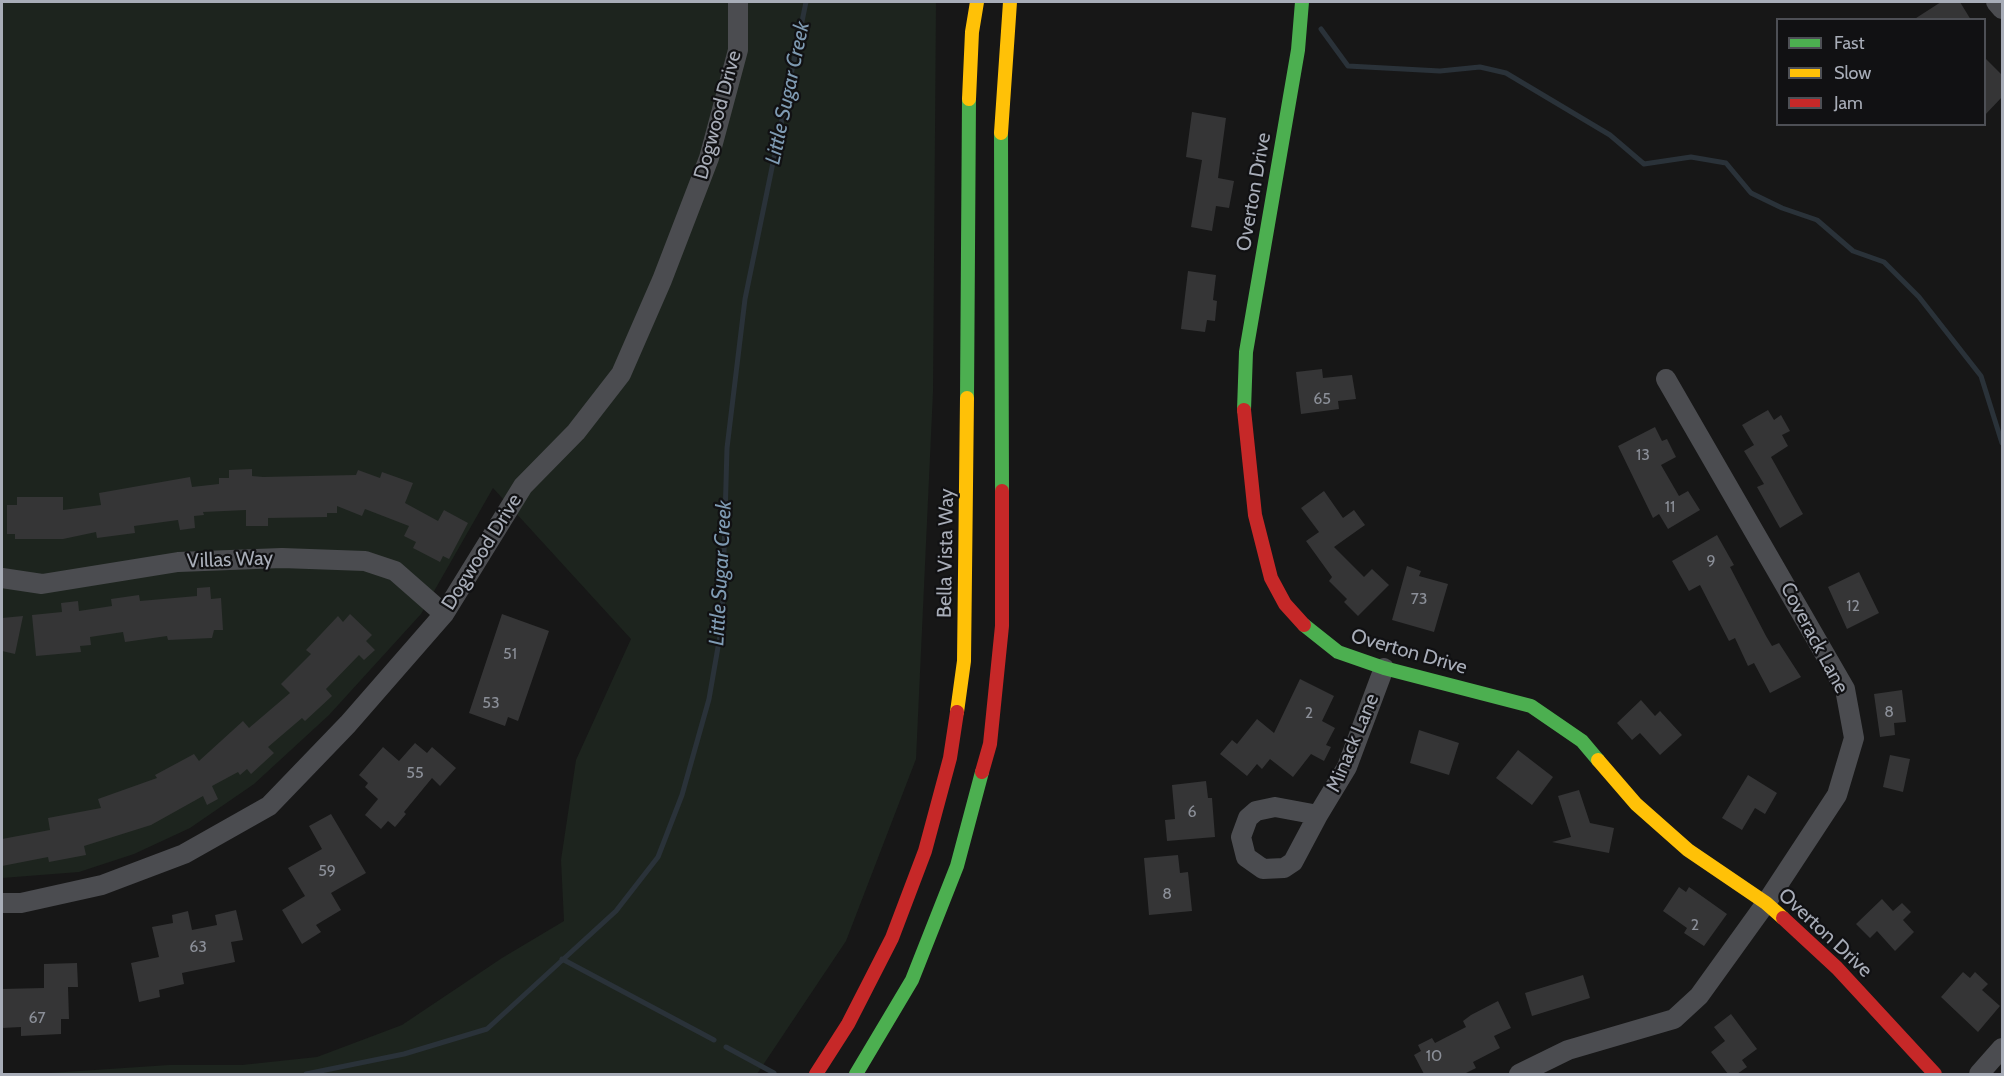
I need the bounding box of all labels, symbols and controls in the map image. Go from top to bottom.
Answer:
legend [1776,18,1986,126]
water label: Little Sugar Creek [761,19,815,167]
text: Fast [1834,32,1865,54]
street label: Dogwood Drive [689,48,747,182]
text: Slow [1834,62,1871,84]
text: Jam [1834,92,1863,114]
street label: Overton Drive [1232,131,1276,253]
house number: 65 [1313,389,1331,409]
house number: 13 [1636,445,1650,465]
street label: Bella Vista Way [933,488,959,618]
street label: Dogwood Drive [437,490,527,614]
house number: 11 [1665,497,1675,517]
water label: Little Sugar Creek [705,500,737,646]
street label: Villas Way [186,546,274,574]
house number: 9 [1706,551,1716,571]
street label: Coverack Lane [1775,578,1853,698]
house number: 73 [1411,589,1427,609]
house number: 12 [1846,596,1860,616]
street label: Overton Drive [1348,624,1470,680]
house number: 51 [503,644,517,664]
street label: Minack Lane [1322,690,1384,796]
house number: 53 [482,693,500,713]
house number: 8 [1884,702,1894,722]
house number: 2 [1305,703,1313,723]
house number: 55 [406,763,424,783]
house number: 6 [1187,802,1197,822]
house number: 59 [318,861,336,881]
street label: Overton Drive [1773,883,1877,983]
house number: 8 [1162,884,1172,904]
house number: 2 [1691,915,1699,935]
house number: 63 [189,937,207,957]
house number: 67 [28,1008,46,1028]
house number: 10 [1426,1046,1442,1066]

